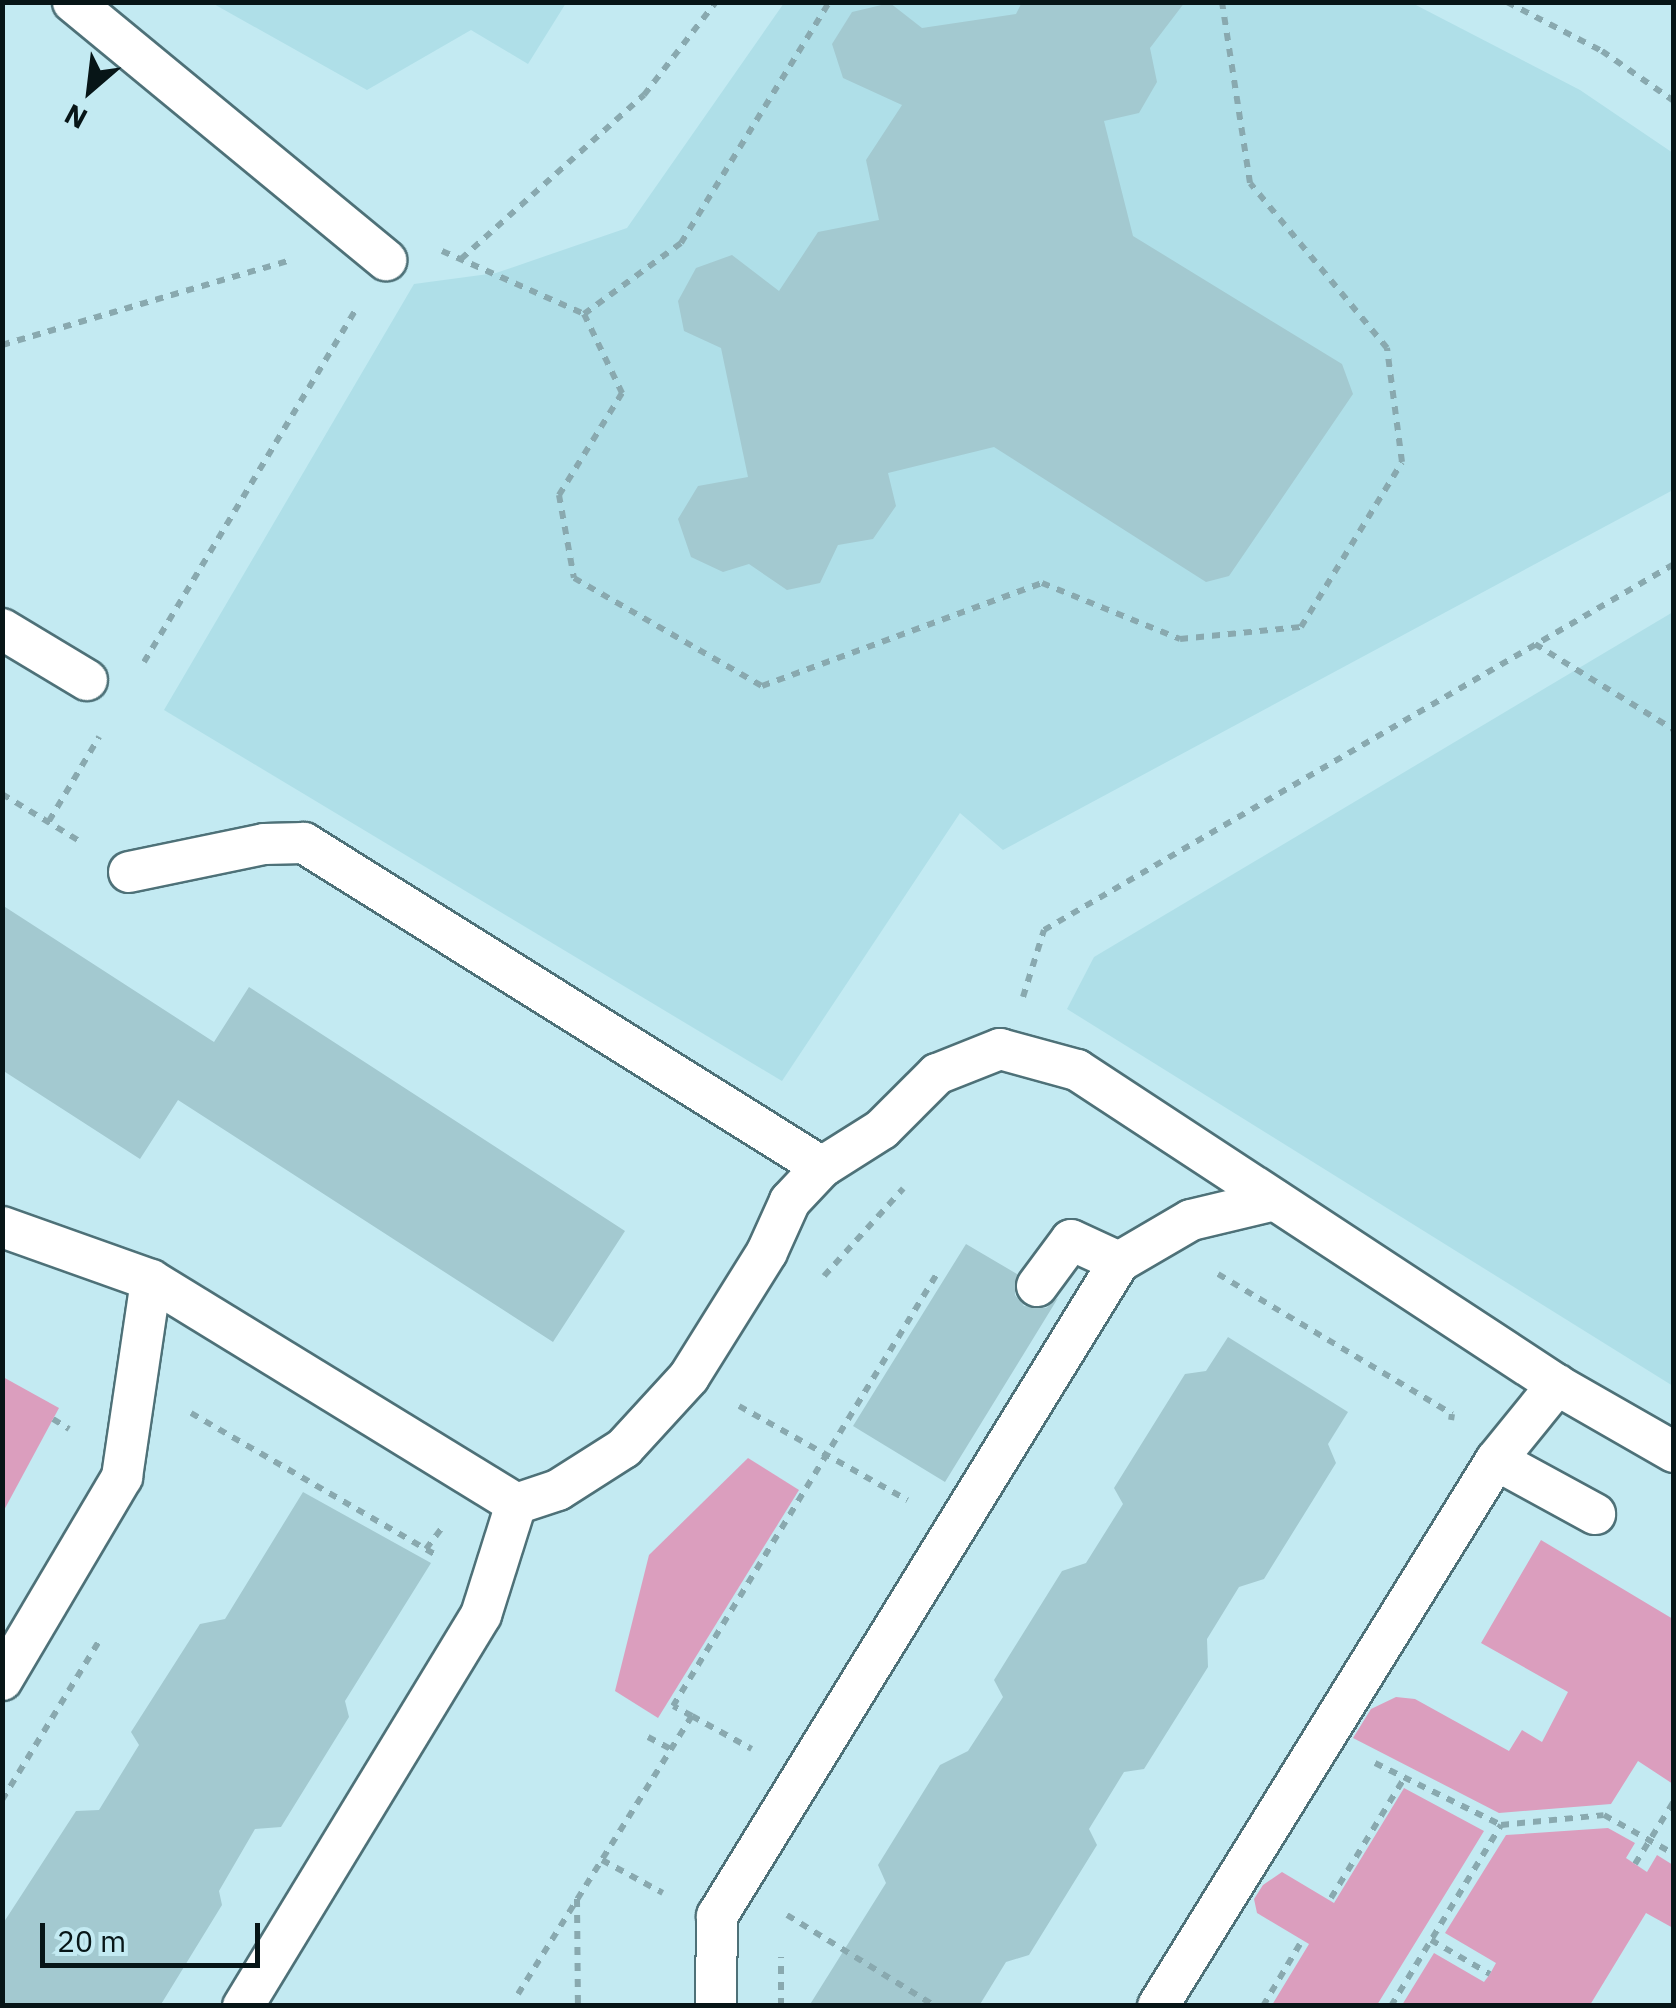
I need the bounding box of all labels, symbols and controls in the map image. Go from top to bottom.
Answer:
north arrow [40,40,140,140]
text: N [58,96,93,138]
scale bar [45,1903,265,1965]
text: 20 m [57,1921,126,1960]

